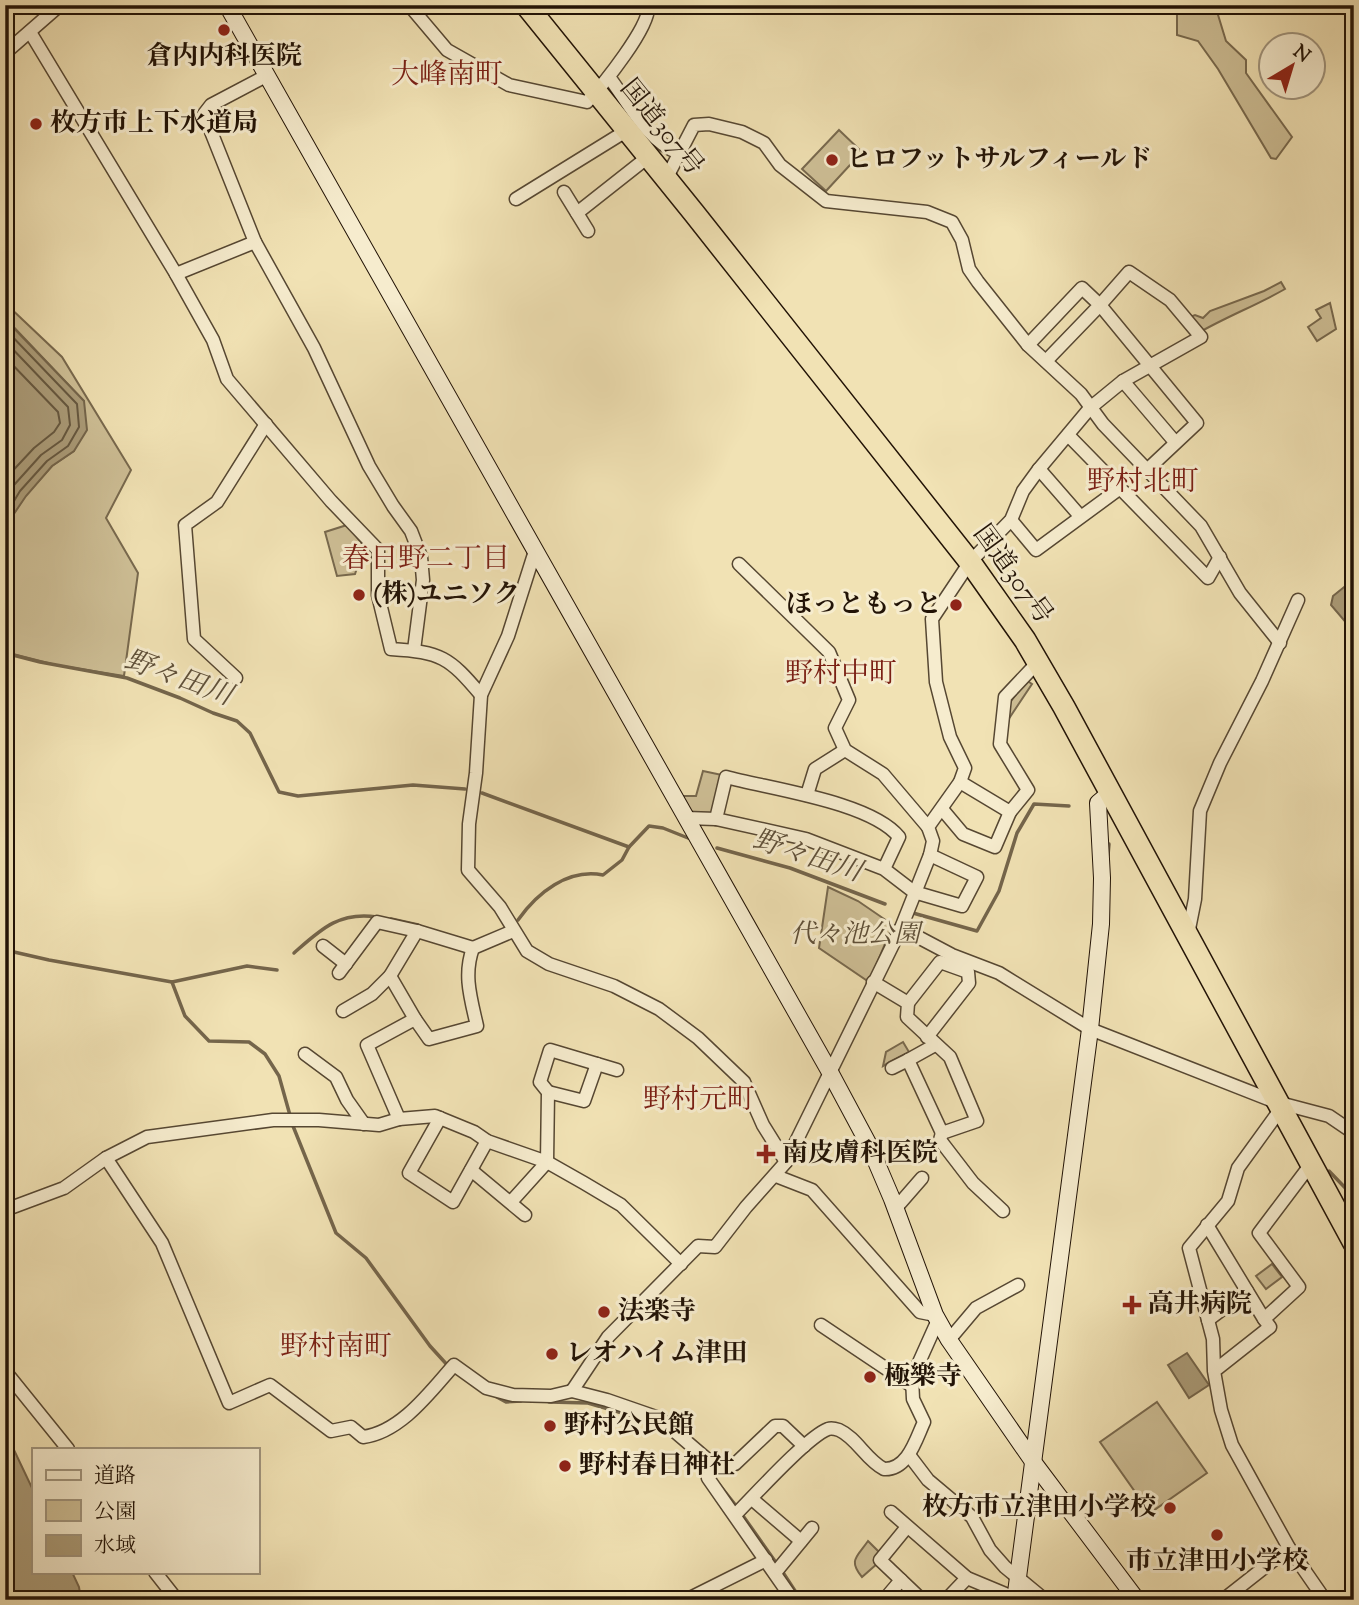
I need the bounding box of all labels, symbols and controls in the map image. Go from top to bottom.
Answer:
marker: 倉内内科医院 [216,22,232,38]
north arrow [1258,32,1328,102]
place label: 倉内内科医院 [146,39,302,76]
text: N [1287,39,1315,70]
district label: 大峰南町 [391,56,503,96]
street label: 国道307号 [610,72,712,184]
place label: 枚方市上下水道局 [50,106,258,143]
marker: 枚方市上下水道局 [28,116,44,132]
place label: ヒロフットサルフィールド [846,142,1152,179]
marker: ヒロフットサルフィールド [824,152,840,168]
district label: 野村北町 [1087,463,1199,503]
street label: 国道307号 [963,518,1061,632]
district label: 春日野二丁目 [342,540,510,580]
place label: (株)ユニソク [373,577,520,614]
marker: (株)ユニソク [351,587,367,603]
place label: ほっともっと [786,587,942,624]
marker: ほっともっと [948,597,964,613]
water label: 野々田川 [119,641,240,718]
district label: 野村中町 [785,655,897,695]
water label: 野々田川 [748,821,869,894]
park label: 代々池公園 [790,917,924,954]
district label: 野村元町 [643,1081,755,1121]
place label: 南皮膚科医院 [782,1136,938,1173]
marker: 南皮膚科医院 [756,1144,776,1164]
place label: 高井病院 [1148,1287,1252,1324]
place label: 法楽寺 [618,1294,696,1331]
marker: 高井病院 [1122,1295,1142,1315]
marker: 法楽寺 [596,1304,612,1320]
district label: 野村南町 [280,1328,392,1368]
place label: レオハイム津田 [566,1336,747,1373]
marker: レオハイム津田 [544,1346,560,1362]
place label: 極樂寺 [884,1359,962,1396]
marker: 極樂寺 [862,1369,878,1385]
place label: 野村公民館 [564,1408,694,1445]
marker: 野村公民館 [542,1418,558,1434]
legend [32,1448,259,1574]
place label: 野村春日神社 [579,1448,735,1485]
marker: 野村春日神社 [557,1458,573,1474]
text: 道路 [94,1462,136,1492]
place label: 枚方市立津田小学校 [922,1490,1156,1527]
text: 公園 [94,1498,136,1528]
marker: 枚方市立津田小学校 [1162,1500,1178,1516]
marker: 市立津田小学校 [1209,1527,1225,1543]
text: 水域 [94,1532,136,1562]
place label: 市立津田小学校 [1126,1544,1308,1581]

